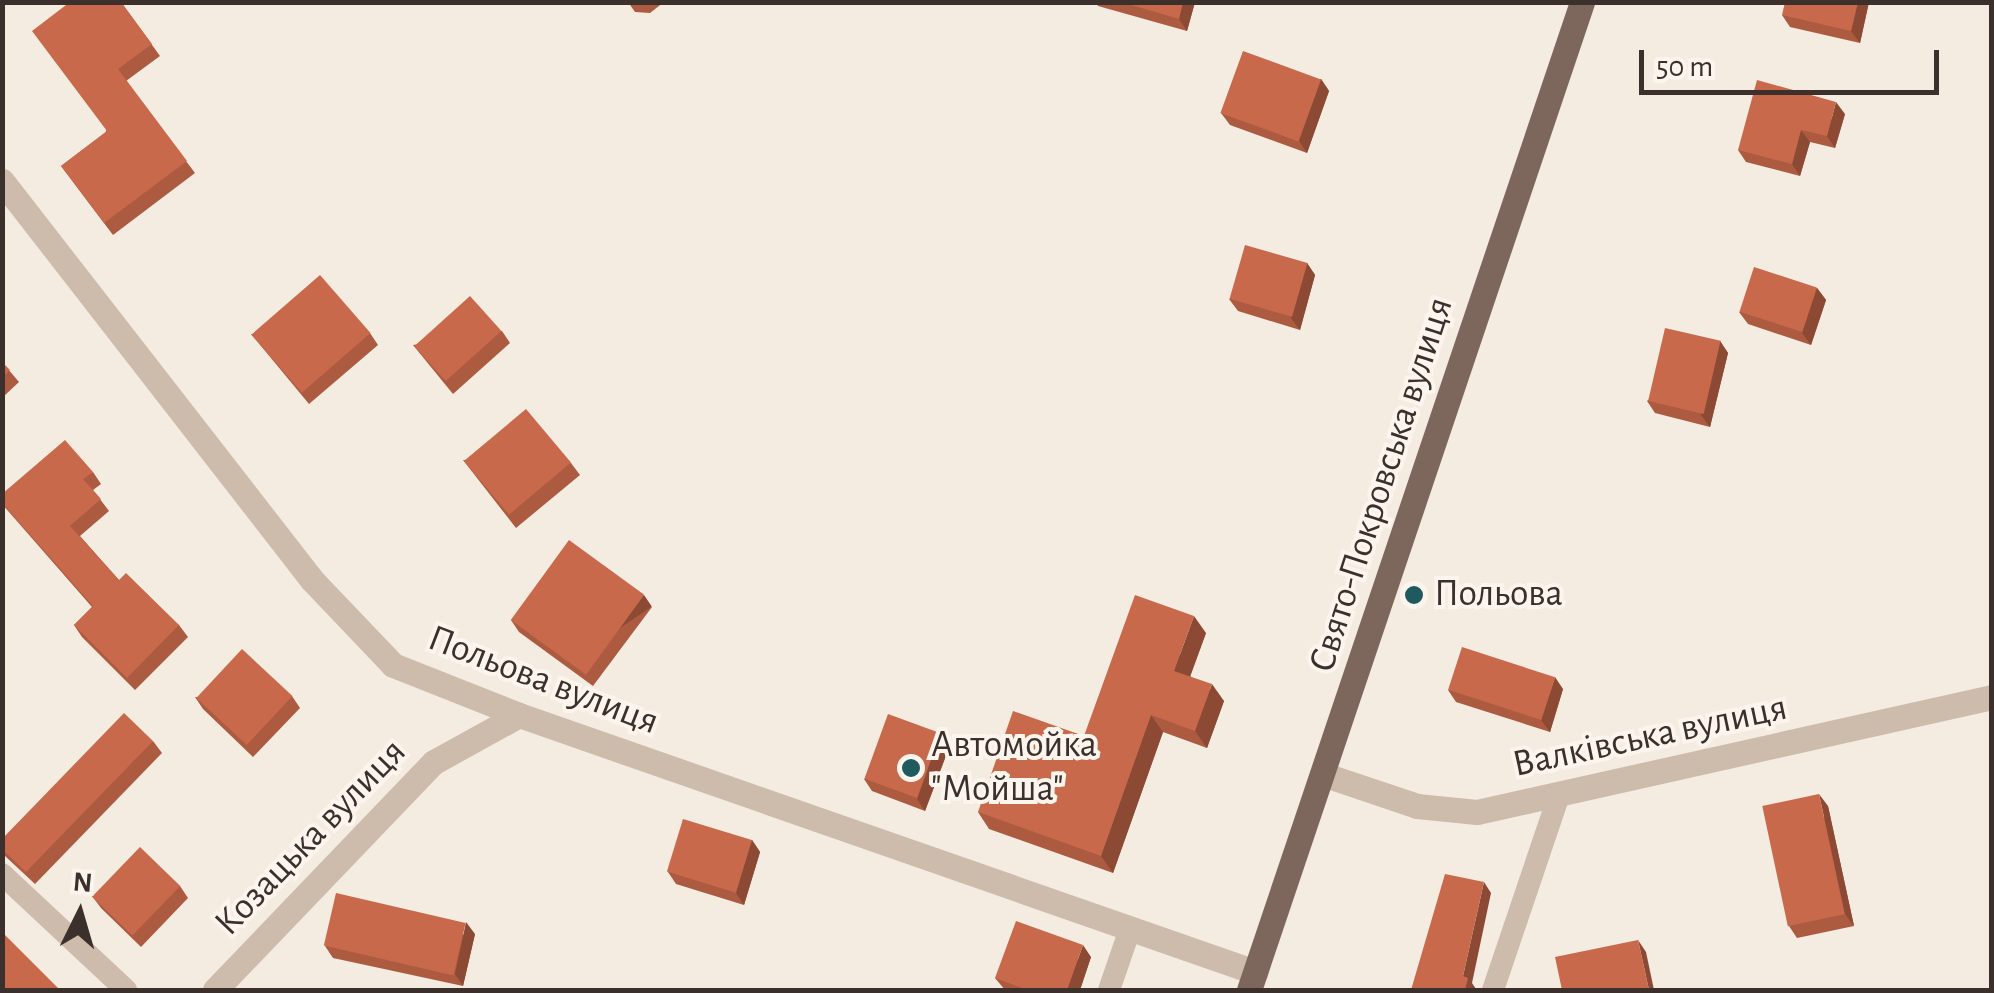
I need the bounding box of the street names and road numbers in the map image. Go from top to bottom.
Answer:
street label: Свято-Покровська вулиця [1300,292,1464,678]
street label: Польова вулиця [421,616,665,746]
street label: Валківська вулиця [1509,686,1791,788]
street label: Козацька вулиця [206,730,416,946]

